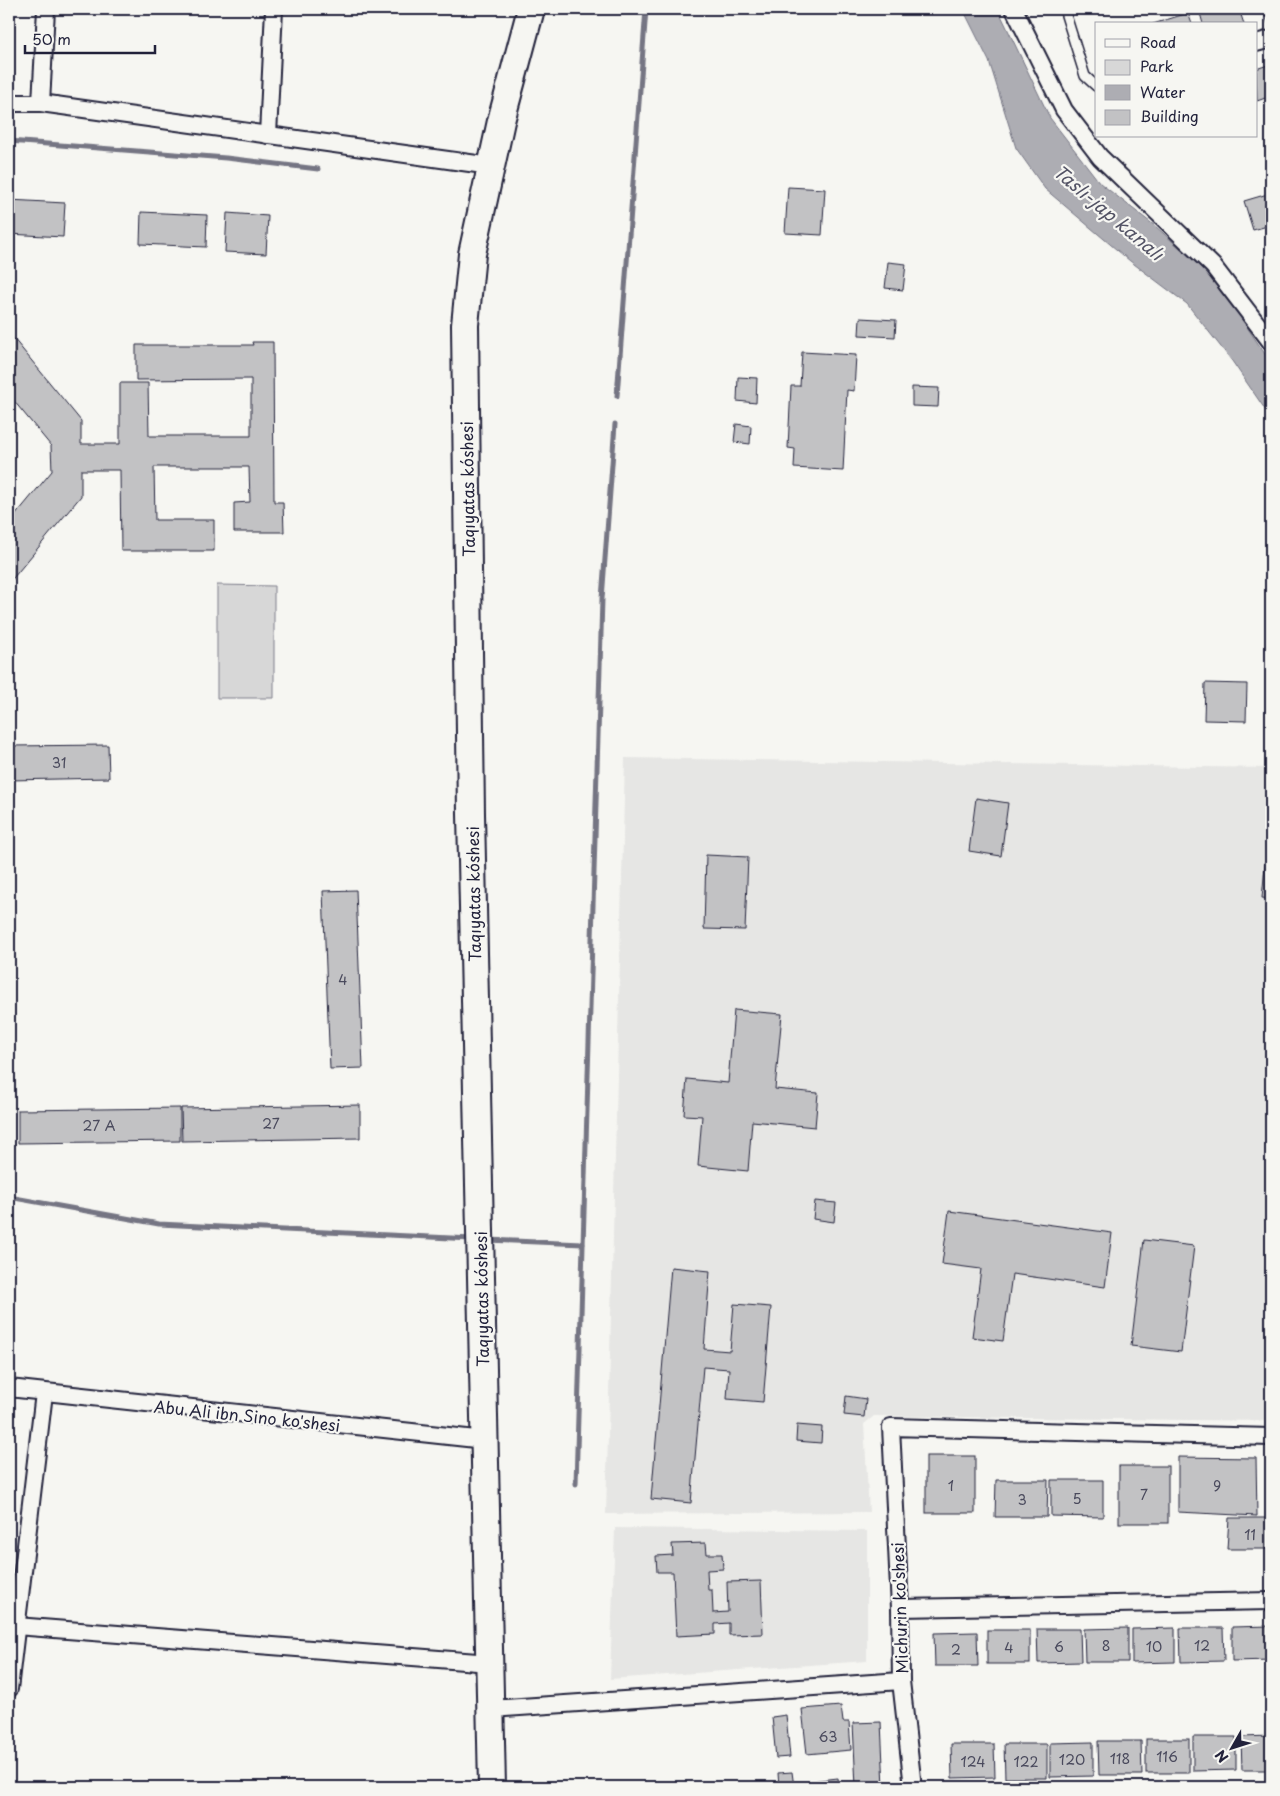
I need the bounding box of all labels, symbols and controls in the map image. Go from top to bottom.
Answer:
scale bar [25,22,155,54]
legend [1095,22,1258,138]
text: 50 m [32,27,71,50]
text: Road [1140,30,1176,53]
text: Park [1140,54,1174,77]
text: Water [1140,80,1185,103]
text: Building [1140,104,1199,127]
water label: Taslı-jap kanalı [1048,158,1171,267]
street label: Taqıyatas kóshesi [454,421,480,557]
house number: 31 [52,752,66,773]
street label: Taqıyatas kóshesi [460,826,486,962]
house number: 4 [338,969,348,990]
house number: 27 [262,1113,280,1134]
house number: 27 А [83,1115,116,1136]
street label: Taqıyatas kóshesi [468,1231,494,1367]
street label: Abu Ali ibn Sino ko'shesi [153,1393,341,1437]
house number: 1 [948,1475,954,1496]
house number: 9 [1213,1475,1221,1496]
house number: 7 [1140,1484,1148,1505]
house number: 5 [1072,1488,1082,1509]
house number: 3 [1017,1489,1027,1510]
house number: 11 [1244,1524,1256,1545]
street label: Michurin ko'shesi [885,1542,913,1674]
house number: 8 [1102,1635,1110,1656]
house number: 12 [1194,1635,1210,1656]
house number: 6 [1054,1636,1064,1657]
house number: 10 [1146,1636,1162,1657]
house number: 4 [1004,1637,1014,1658]
house number: 2 [951,1639,961,1660]
north arrow [1208,1724,1258,1774]
house number: 63 [819,1726,837,1747]
house number: 116 [1156,1746,1178,1767]
text: N [1210,1746,1233,1767]
house number: 118 [1110,1748,1130,1769]
house number: 120 [1059,1749,1085,1770]
house number: 124 [960,1751,986,1772]
house number: 122 [1013,1751,1039,1772]

